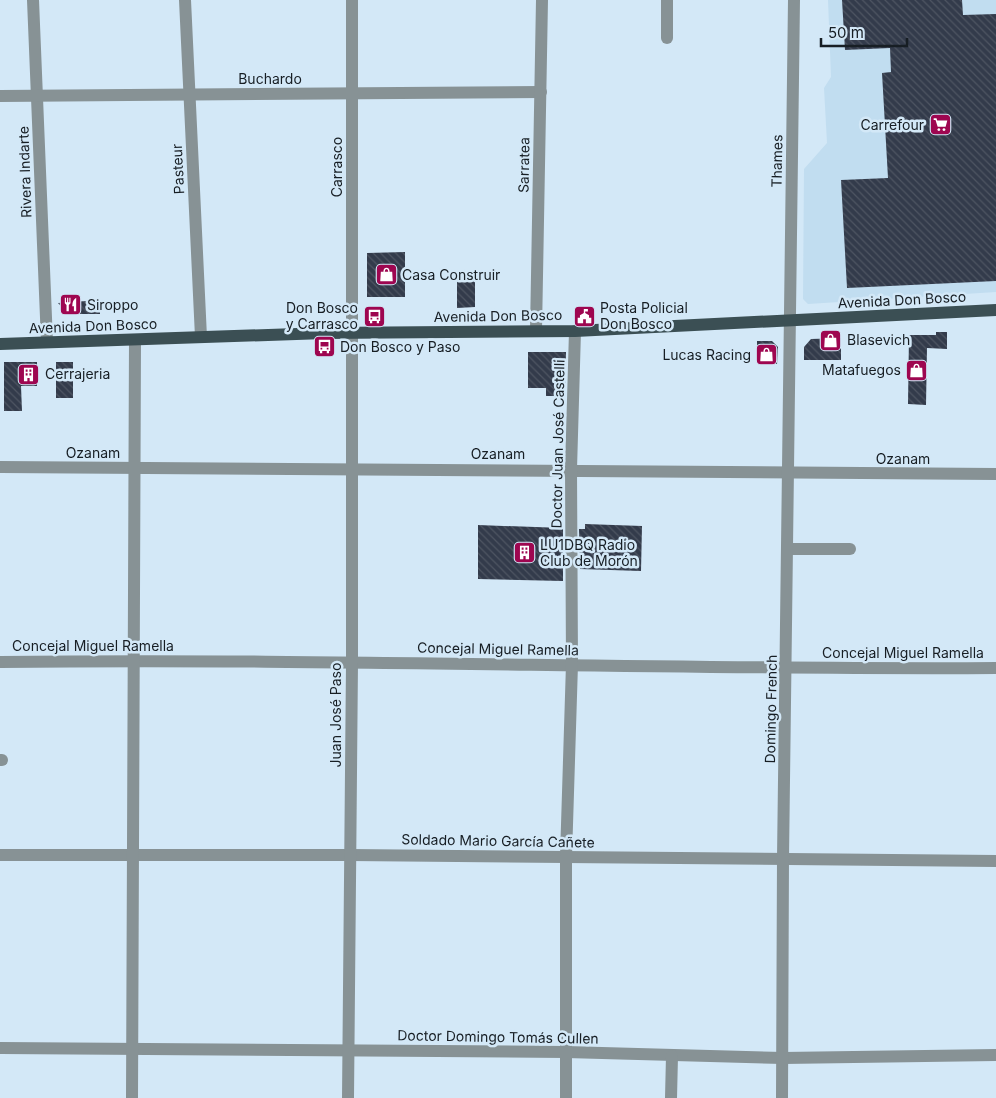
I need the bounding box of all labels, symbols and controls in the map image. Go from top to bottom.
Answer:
scale bar [821,15,907,47]
text: 50 m [828,23,864,42]
street label: Buchardo [238,70,302,87]
supermarket icon: Carrefour [928,113,952,137]
place label: Carrefour [861,116,924,133]
street label: Rivera Indarte [14,126,35,218]
street label: Thames [768,134,785,188]
street label: Carrasco [328,137,345,197]
street label: Sarratea [515,137,532,193]
street label: Pasteur [168,143,187,195]
shop icon: Casa Construir [374,263,398,287]
place label: Casa Construir [402,266,500,283]
street label: Avenida Don Bosco [837,288,967,311]
restaurant icon: Siroppo [59,293,83,317]
place label: Siroppo [87,296,138,313]
place label: Don Bosco y Carrasco [286,299,358,332]
place label: Posta Policial Don Bosco [600,299,688,332]
bus stop icon: Don Bosco y Carrasco [362,304,386,328]
public building icon: Posta Policial Don Bosco [572,304,596,328]
street label: Avenida Don Bosco [434,306,562,325]
street label: Avenida Don Bosco [28,315,158,336]
shop icon: Blasevich [819,328,843,352]
place label: Blasevich [847,331,910,348]
bus stop icon: Don Bosco y Paso [312,335,336,359]
place label: Don Bosco y Paso [340,338,460,355]
shop icon: Lucas Racing [755,343,779,367]
place label: Lucas Racing [662,346,751,363]
shop icon: Matafuegos [905,358,929,382]
street label: Doctor Juan José Castelli [548,359,567,529]
place label: Matafuegos [822,361,901,378]
building icon: Cerrajeria [17,362,41,386]
place label: Cerrajeria [45,365,110,382]
street label: Ozanam [66,444,120,461]
street label: Ozanam [471,445,525,462]
street label: Ozanam [876,450,930,467]
place label: LU1DBQ Radio Club de Morón [540,536,638,569]
building icon: LU1DBQ Radio Club de Morón [512,541,536,565]
street label: Concejal Miguel Ramella [12,637,174,654]
street label: Concejal Miguel Ramella [417,639,579,658]
street label: Concejal Miguel Ramella [822,644,984,661]
street label: Domingo French [761,654,780,764]
street label: Juan José Paso [327,663,344,767]
street label: Soldado Mario García Cañete [401,830,595,851]
street label: Doctor Domingo Tomás Cullen [397,1026,599,1047]

